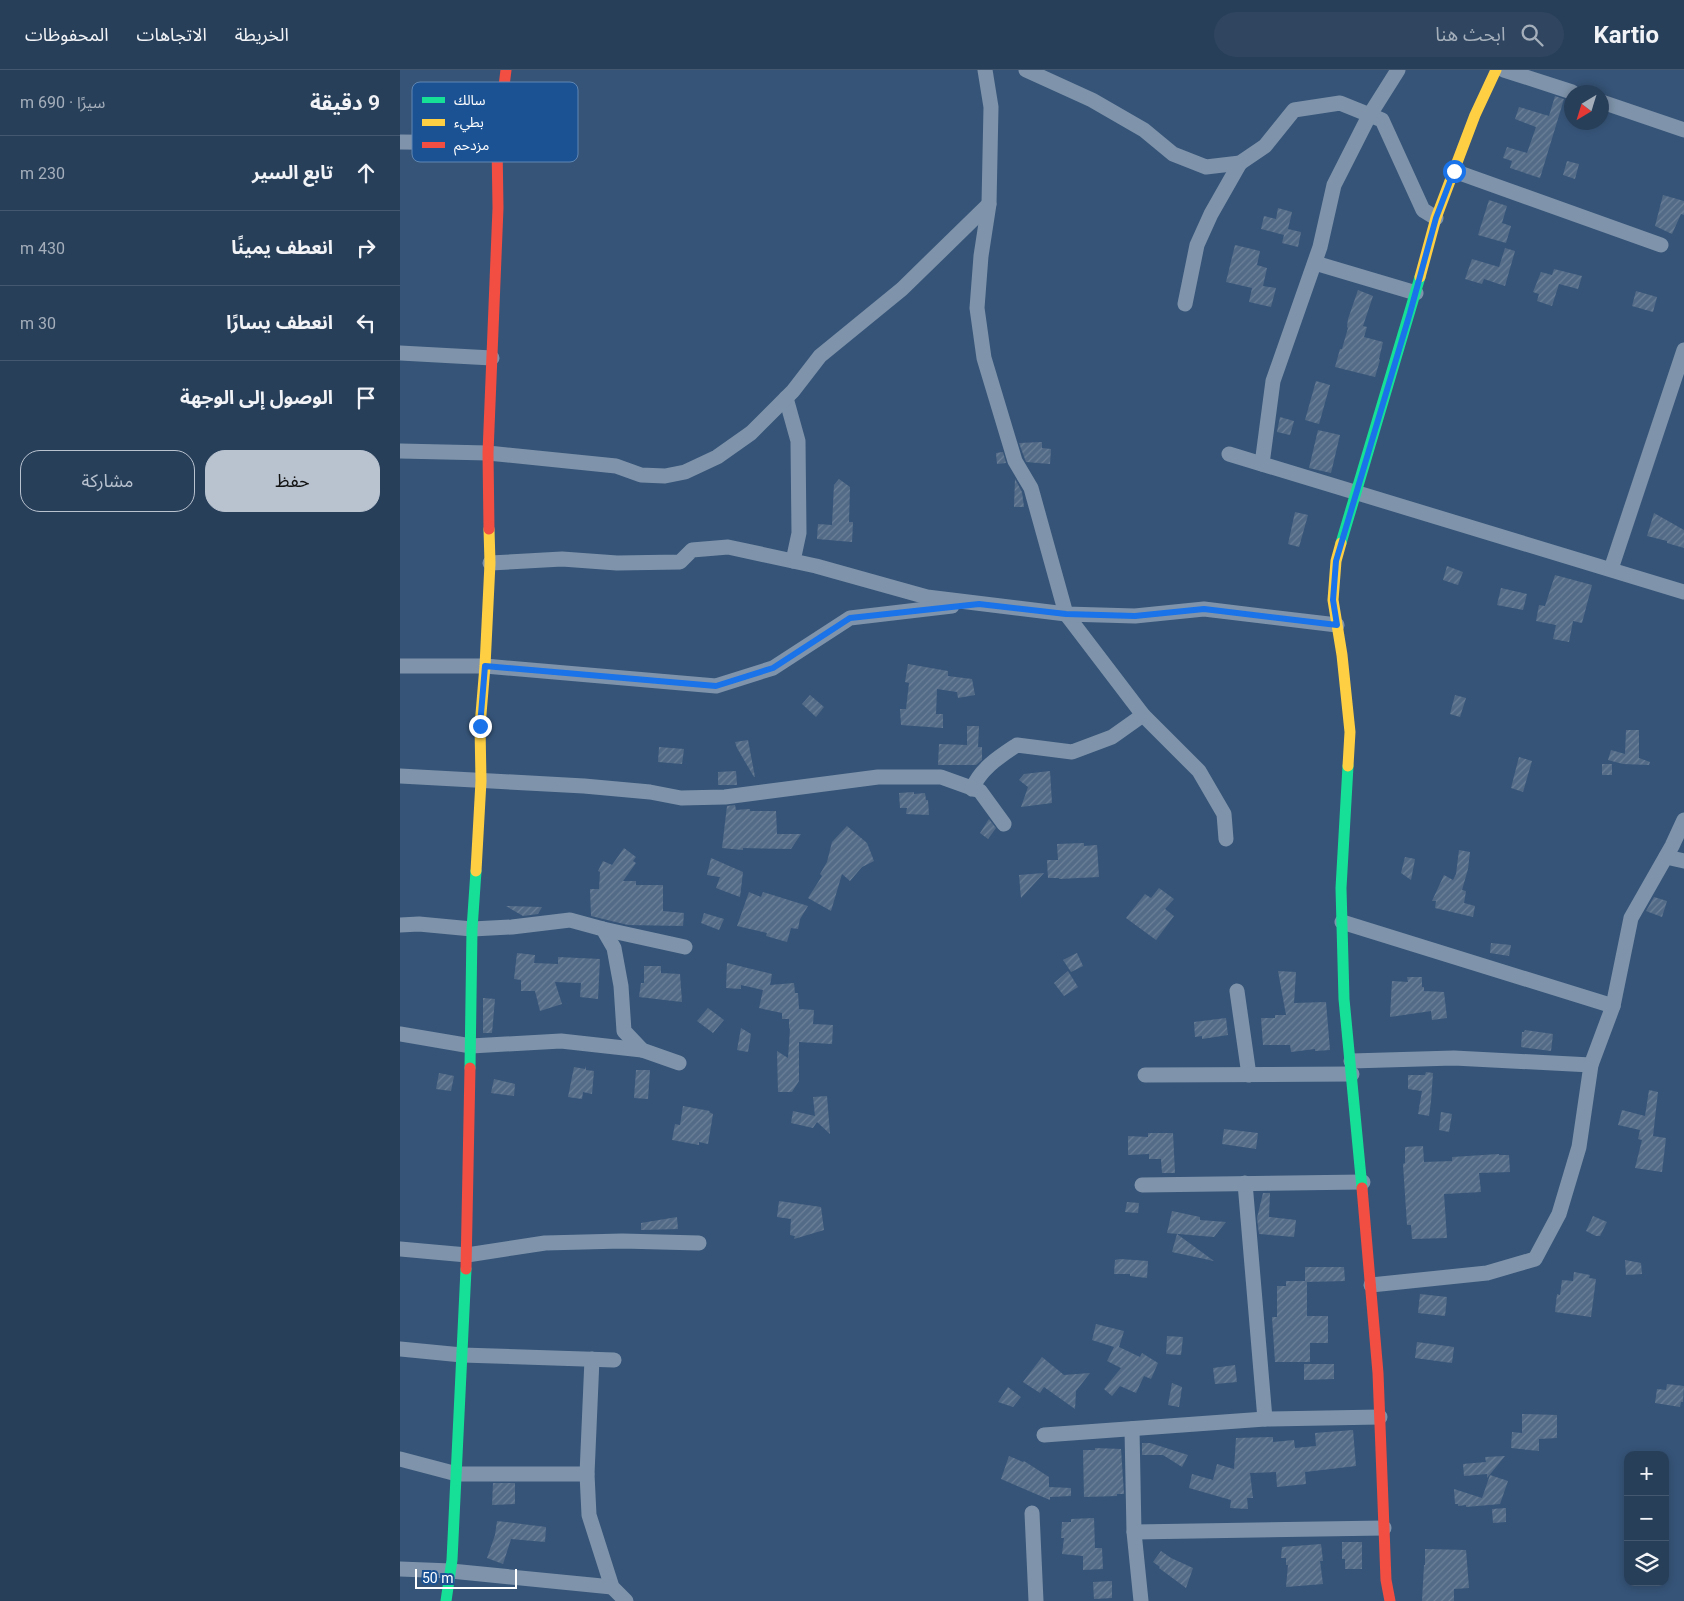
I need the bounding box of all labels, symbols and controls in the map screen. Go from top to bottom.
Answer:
search box [1214,12,1564,57]
icon: search [1518,21,1546,49]
text: Kartio [1594,21,1659,49]
text: ابحث هنا [1435,23,1506,46]
text: المحفوظات [25,24,109,45]
text: الاتجاهات [137,24,207,45]
text: الخريطة [235,24,289,45]
legend [412,82,578,162]
north arrow [1564,85,1609,130]
text: 9 دقيقة [310,91,380,115]
text: سالك [454,92,486,108]
text: سيرًا · 690 m [20,93,105,112]
text: بطيء [454,114,484,133]
text: مزدحم [454,137,489,156]
icon: ahead [352,159,380,187]
route start [1443,160,1466,183]
text: تابع السير [252,161,333,184]
text: 230 m [20,164,65,183]
icon: right [352,234,380,262]
text: انعطف يمينًا [231,236,333,259]
text: 430 m [20,239,65,258]
icon: left [352,309,380,337]
text: انعطف يسارًا [226,311,333,334]
text: 30 m [20,314,56,333]
icon: arrive [352,384,380,412]
text: الوصول إلى الوجهة [180,386,333,409]
button: مشاركة [20,450,195,512]
button: حفظ [205,450,380,512]
route end [469,715,492,738]
map controls [1624,1451,1669,1586]
button: + [1624,1451,1669,1496]
button: − [1624,1496,1669,1541]
button: layers [1624,1541,1669,1586]
scale bar [415,1566,518,1589]
text: 50 m [422,1570,454,1586]

